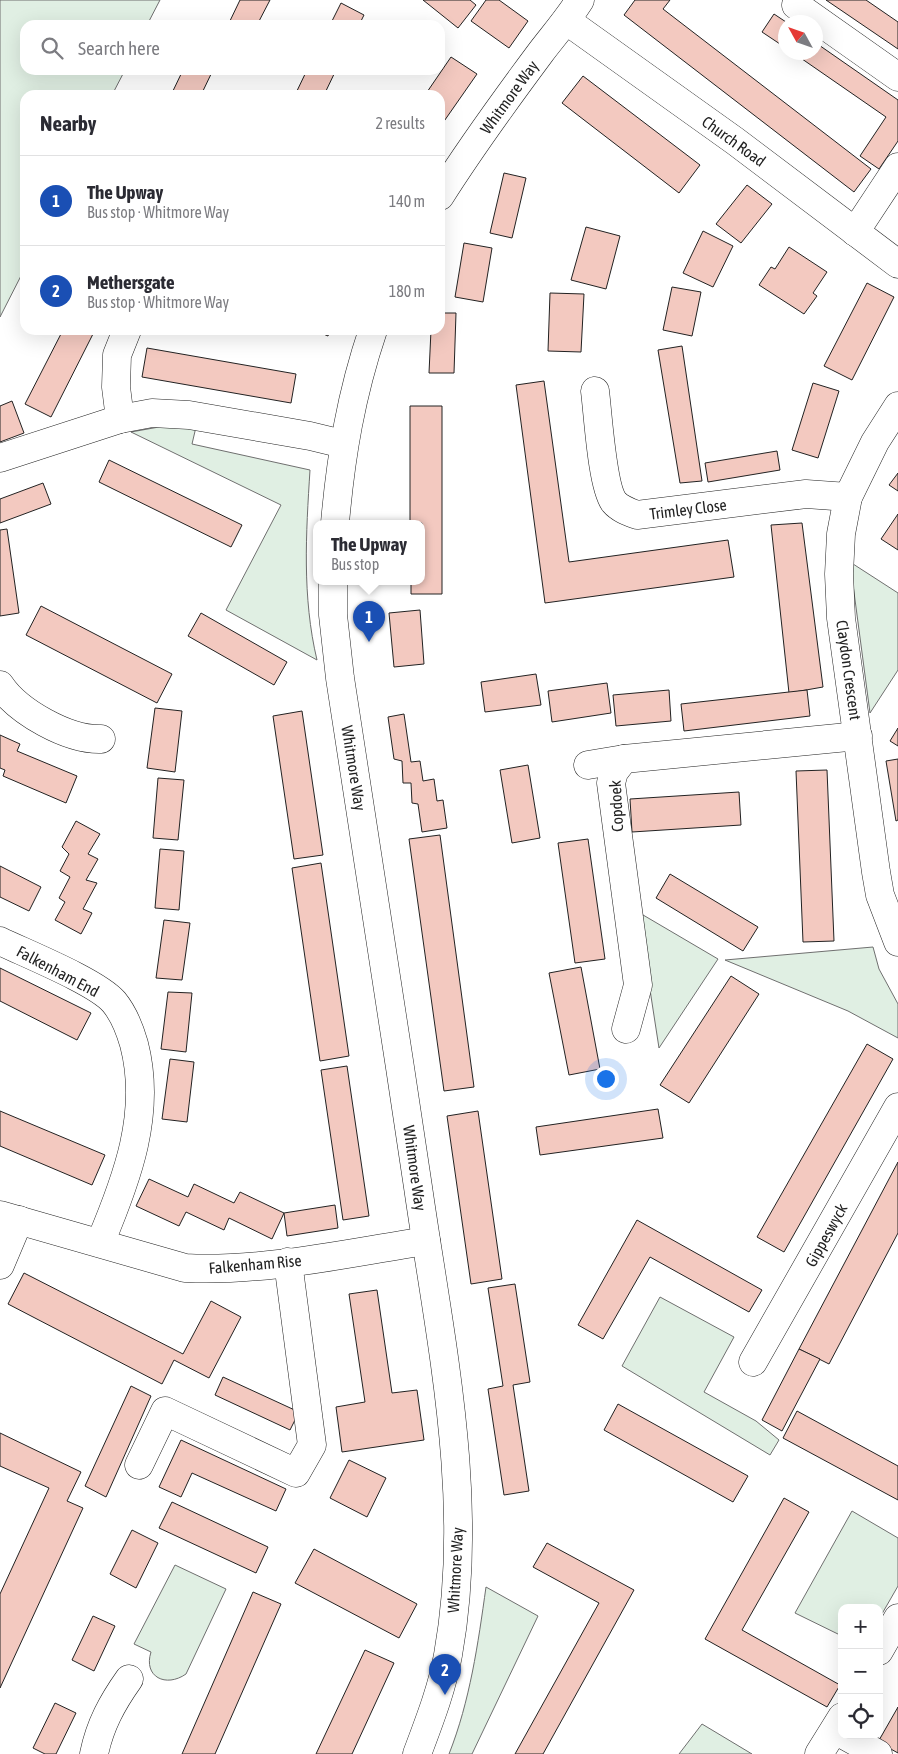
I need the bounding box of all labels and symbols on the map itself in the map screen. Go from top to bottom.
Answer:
north arrow [778,15,823,60]
street label: Whitmore Way [476,57,543,138]
street label: Church Road [699,112,769,170]
street label: Trimley Close [648,495,728,524]
pin: 1 [353,601,385,642]
street label: Claydon Crescent [832,619,865,722]
street label: Whitmore Way [337,724,370,812]
street label: Copdoek [606,780,627,832]
street label: Falkenham End [14,942,102,1000]
your location [593,1066,619,1092]
street label: Whitmore Way [399,1124,430,1212]
street label: Gippeswyck [801,1200,852,1270]
street label: Falkenham Rise [208,1251,302,1277]
street label: Whitmore Way [444,1526,467,1613]
pin: 2 [429,1654,461,1695]

